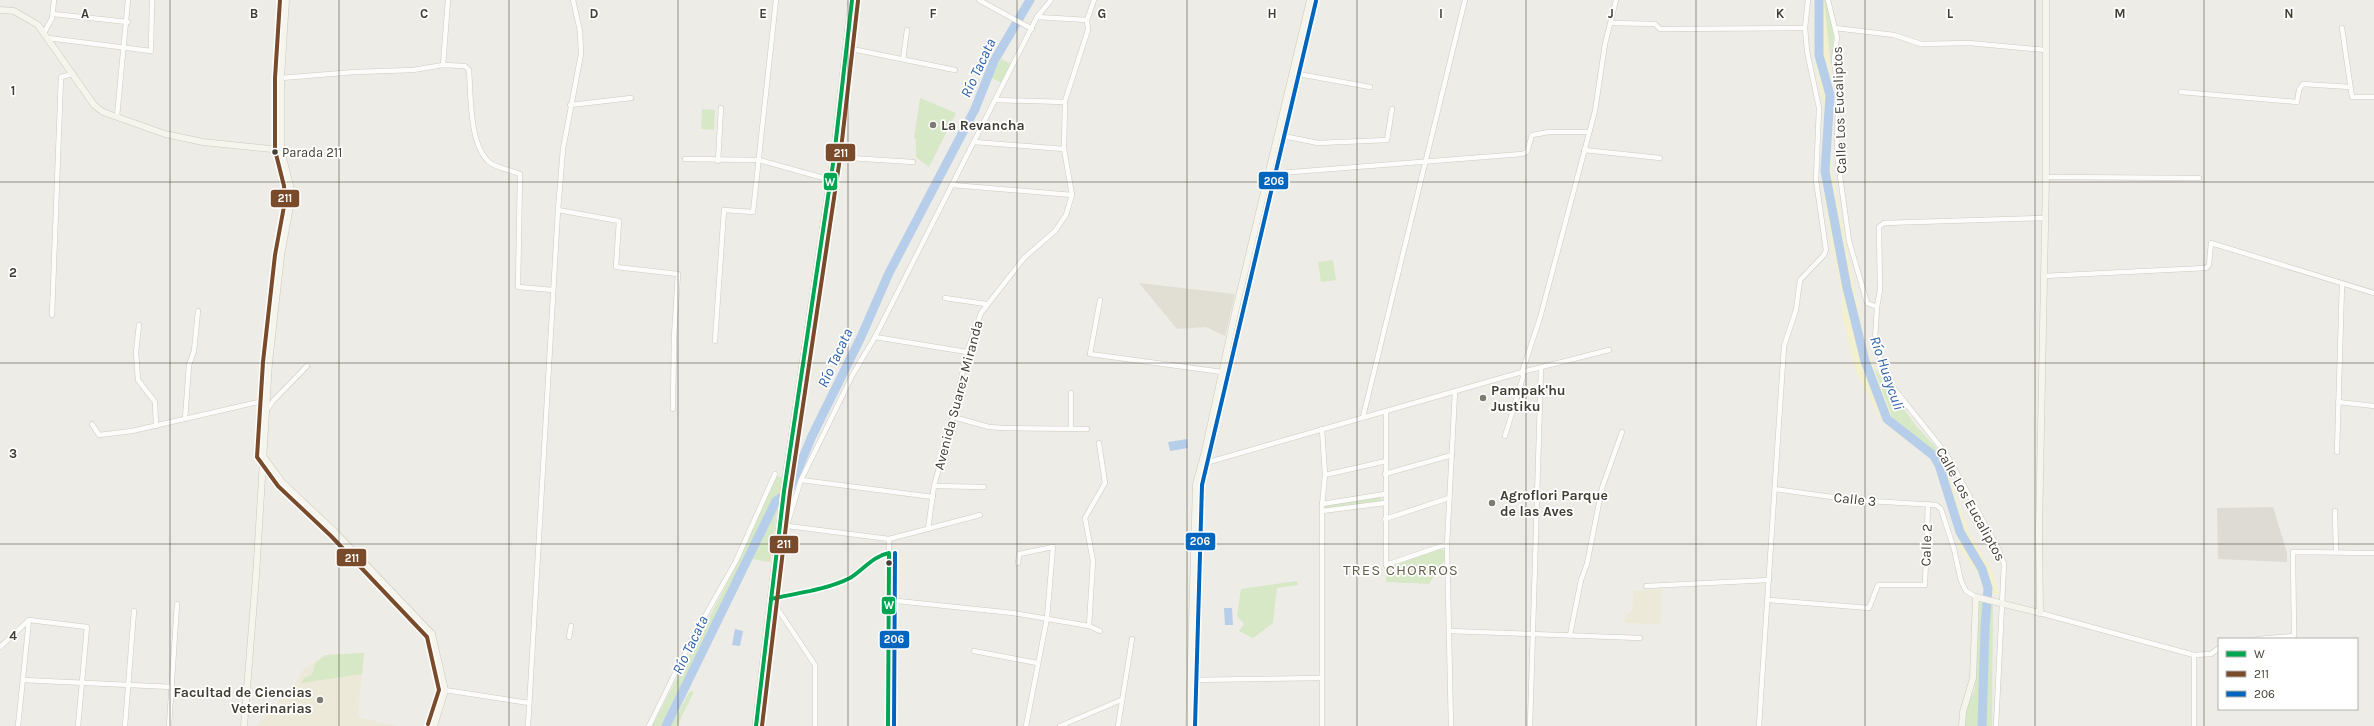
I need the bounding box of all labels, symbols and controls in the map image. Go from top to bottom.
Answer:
text: A [81,6,89,21]
text: B [250,6,258,21]
text: C [420,6,428,21]
text: D [590,6,599,21]
text: E [759,6,767,21]
text: F [929,6,937,21]
text: G [1098,6,1106,21]
text: H [1267,6,1277,21]
text: I [1439,6,1443,21]
text: J [1608,6,1614,21]
text: K [1776,6,1785,21]
text: L [1947,6,1954,21]
text: M [2114,6,2126,21]
text: N [2284,6,2294,21]
water label: Río Tacata [956,36,1000,100]
street label: Calle Los Eucaliptos [1829,46,1850,174]
text: 1 [11,83,15,98]
place label: La Revancha [941,117,1025,134]
marker: La Revancha [928,120,938,130]
line badge: 211 [825,143,856,162]
place label: Parada 211 [282,145,342,160]
marker: Parada 211 [270,147,280,157]
text: 211 [834,147,848,160]
line badge: 206 [1258,171,1289,190]
line badge: W [823,172,838,191]
text: 206 [1264,175,1284,188]
text: W [825,176,836,189]
line badge: 211 [270,189,300,208]
text: 211 [278,192,292,205]
text: 2 [9,265,17,280]
street label: Avenida Suarez Miranda [930,319,987,472]
water label: Río Tacata [813,326,857,390]
water label: Río Huayculi [1866,334,1908,412]
place label: Pampak'hu Justiku [1491,382,1566,415]
marker: Pampak'hu Justiku [1478,393,1488,403]
street label: Calle Los Eucaliptos [1932,444,2009,564]
text: 3 [9,446,17,461]
place label: Agroflori Parque de las Aves [1500,487,1608,520]
street label: Calle 3 [1833,489,1877,510]
marker: Agroflori Parque de las Aves [1487,498,1497,508]
street label: Calle 2 [1917,523,1936,567]
line badge: 206 [1185,532,1216,551]
line badge: 211 [769,535,799,554]
text: 206 [1190,535,1210,548]
text: 211 [777,538,791,551]
line badge: 211 [336,548,367,567]
text: 211 [345,552,359,565]
unlabelled marker [884,558,894,568]
district label: TRES CHORROS [1343,561,1459,579]
line badge: W [881,596,896,615]
text: W [884,599,895,612]
water label: Río Tacata [668,613,712,677]
text: 4 [9,628,17,643]
line badge: 206 [879,630,910,649]
text: 206 [884,633,904,646]
legend [2218,638,2358,710]
text: W [2254,647,2265,661]
text: 211 [2254,667,2269,681]
place label: Facultad de Ciencias Veterinarias [173,684,312,717]
text: 206 [2254,687,2275,701]
marker: Facultad de Ciencias Veterinarias [315,695,325,705]

